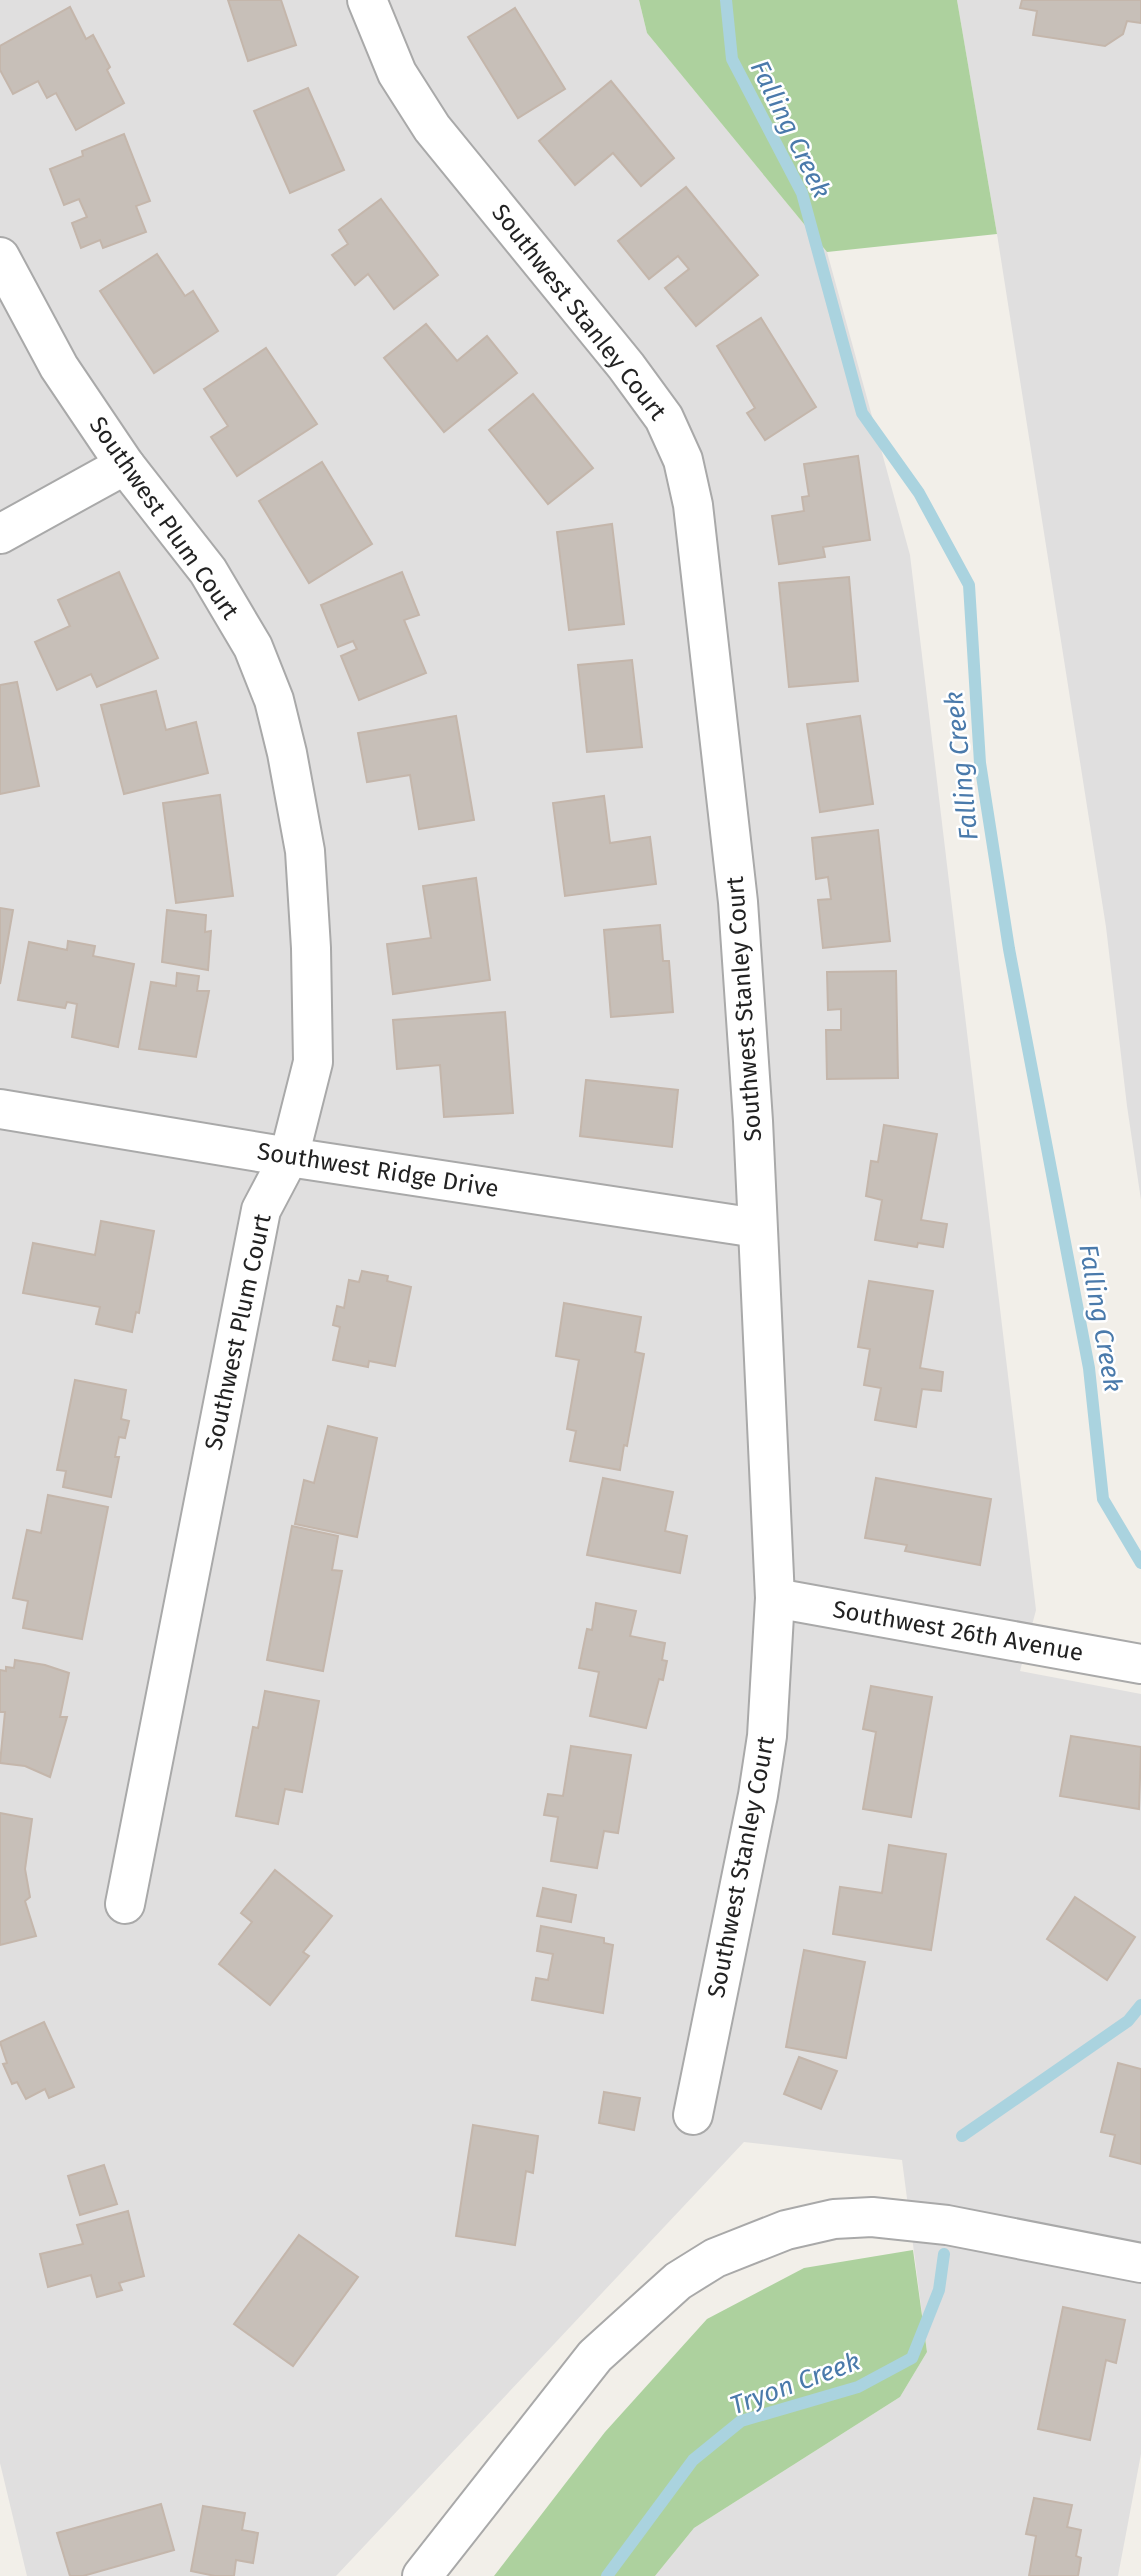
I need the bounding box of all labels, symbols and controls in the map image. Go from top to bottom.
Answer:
water label: Falling Creek [744,55,837,203]
street label: Southwest Stanley Court [486,199,672,426]
street label: Southwest Plum Court [83,411,245,625]
water label: Falling Creek [938,690,985,842]
street label: Southwest Stanley Court [721,875,767,1143]
street label: Southwest Ridge Drive [255,1137,501,1203]
street label: Southwest Plum Court [199,1211,277,1453]
water label: Falling Creek [1072,1242,1129,1395]
street label: Southwest 26th Avenue [831,1595,1085,1667]
street label: Southwest Stanley Court [702,1733,780,2000]
water label: Tryon Creek [726,2346,864,2421]

